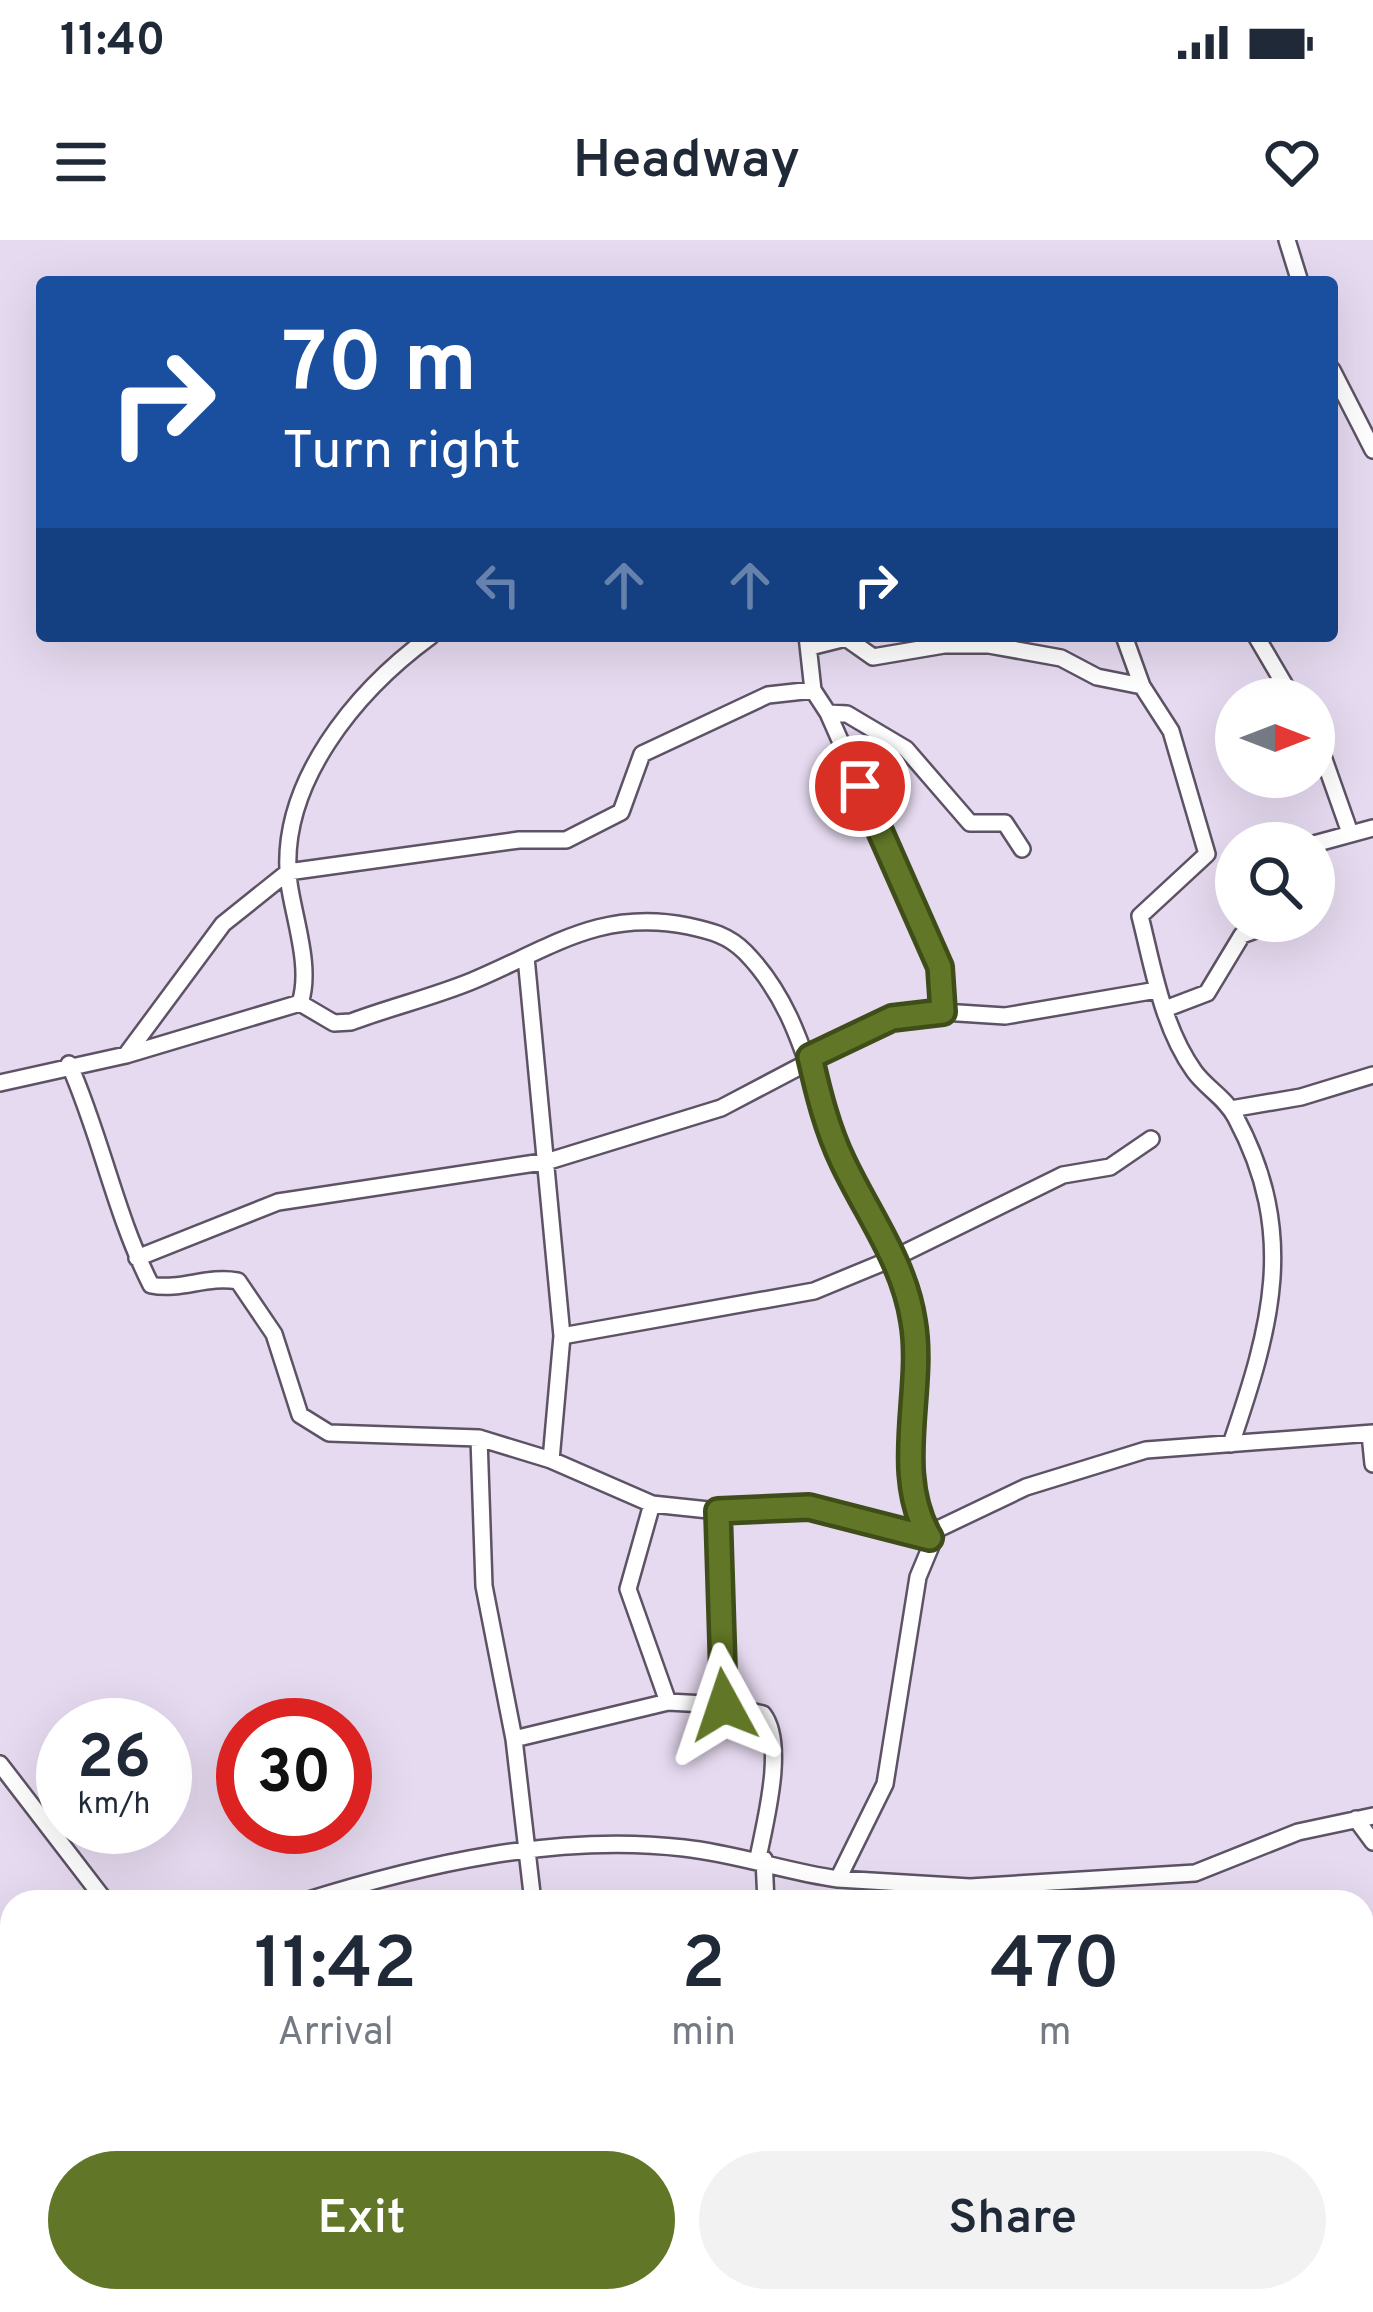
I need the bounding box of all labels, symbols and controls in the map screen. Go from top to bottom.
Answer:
text: 11:40 [60,14,165,71]
text: Headway [573,128,800,197]
icon: menu [48,129,114,195]
icon: heart [1259,129,1325,195]
text: 70 m [282,315,477,421]
icon: right [84,324,240,480]
text: Turn right [282,419,521,488]
icon: left [465,552,531,618]
icon: ahead [591,552,657,618]
icon: ahead [717,552,783,618]
icon: right [843,552,909,618]
north arrow [1215,678,1335,798]
map controls [1215,678,1335,942]
pin [809,735,911,837]
icon: arrive [827,753,893,819]
button: search [1215,822,1335,942]
position arrow [661,1642,787,1768]
speed limit sign: 30 [216,1698,372,1854]
text: 26 [77,1723,151,1799]
text: km/h [78,1787,150,1824]
text: 11:42 [254,1922,417,2014]
text: 2 [681,1922,726,2014]
text: 470 [990,1922,1120,2014]
text: Arrival [277,2010,394,2059]
text: min [671,2010,736,2059]
text: m [1038,2010,1071,2059]
button: Exit [48,2151,675,2289]
button: Share [699,2151,1326,2289]

